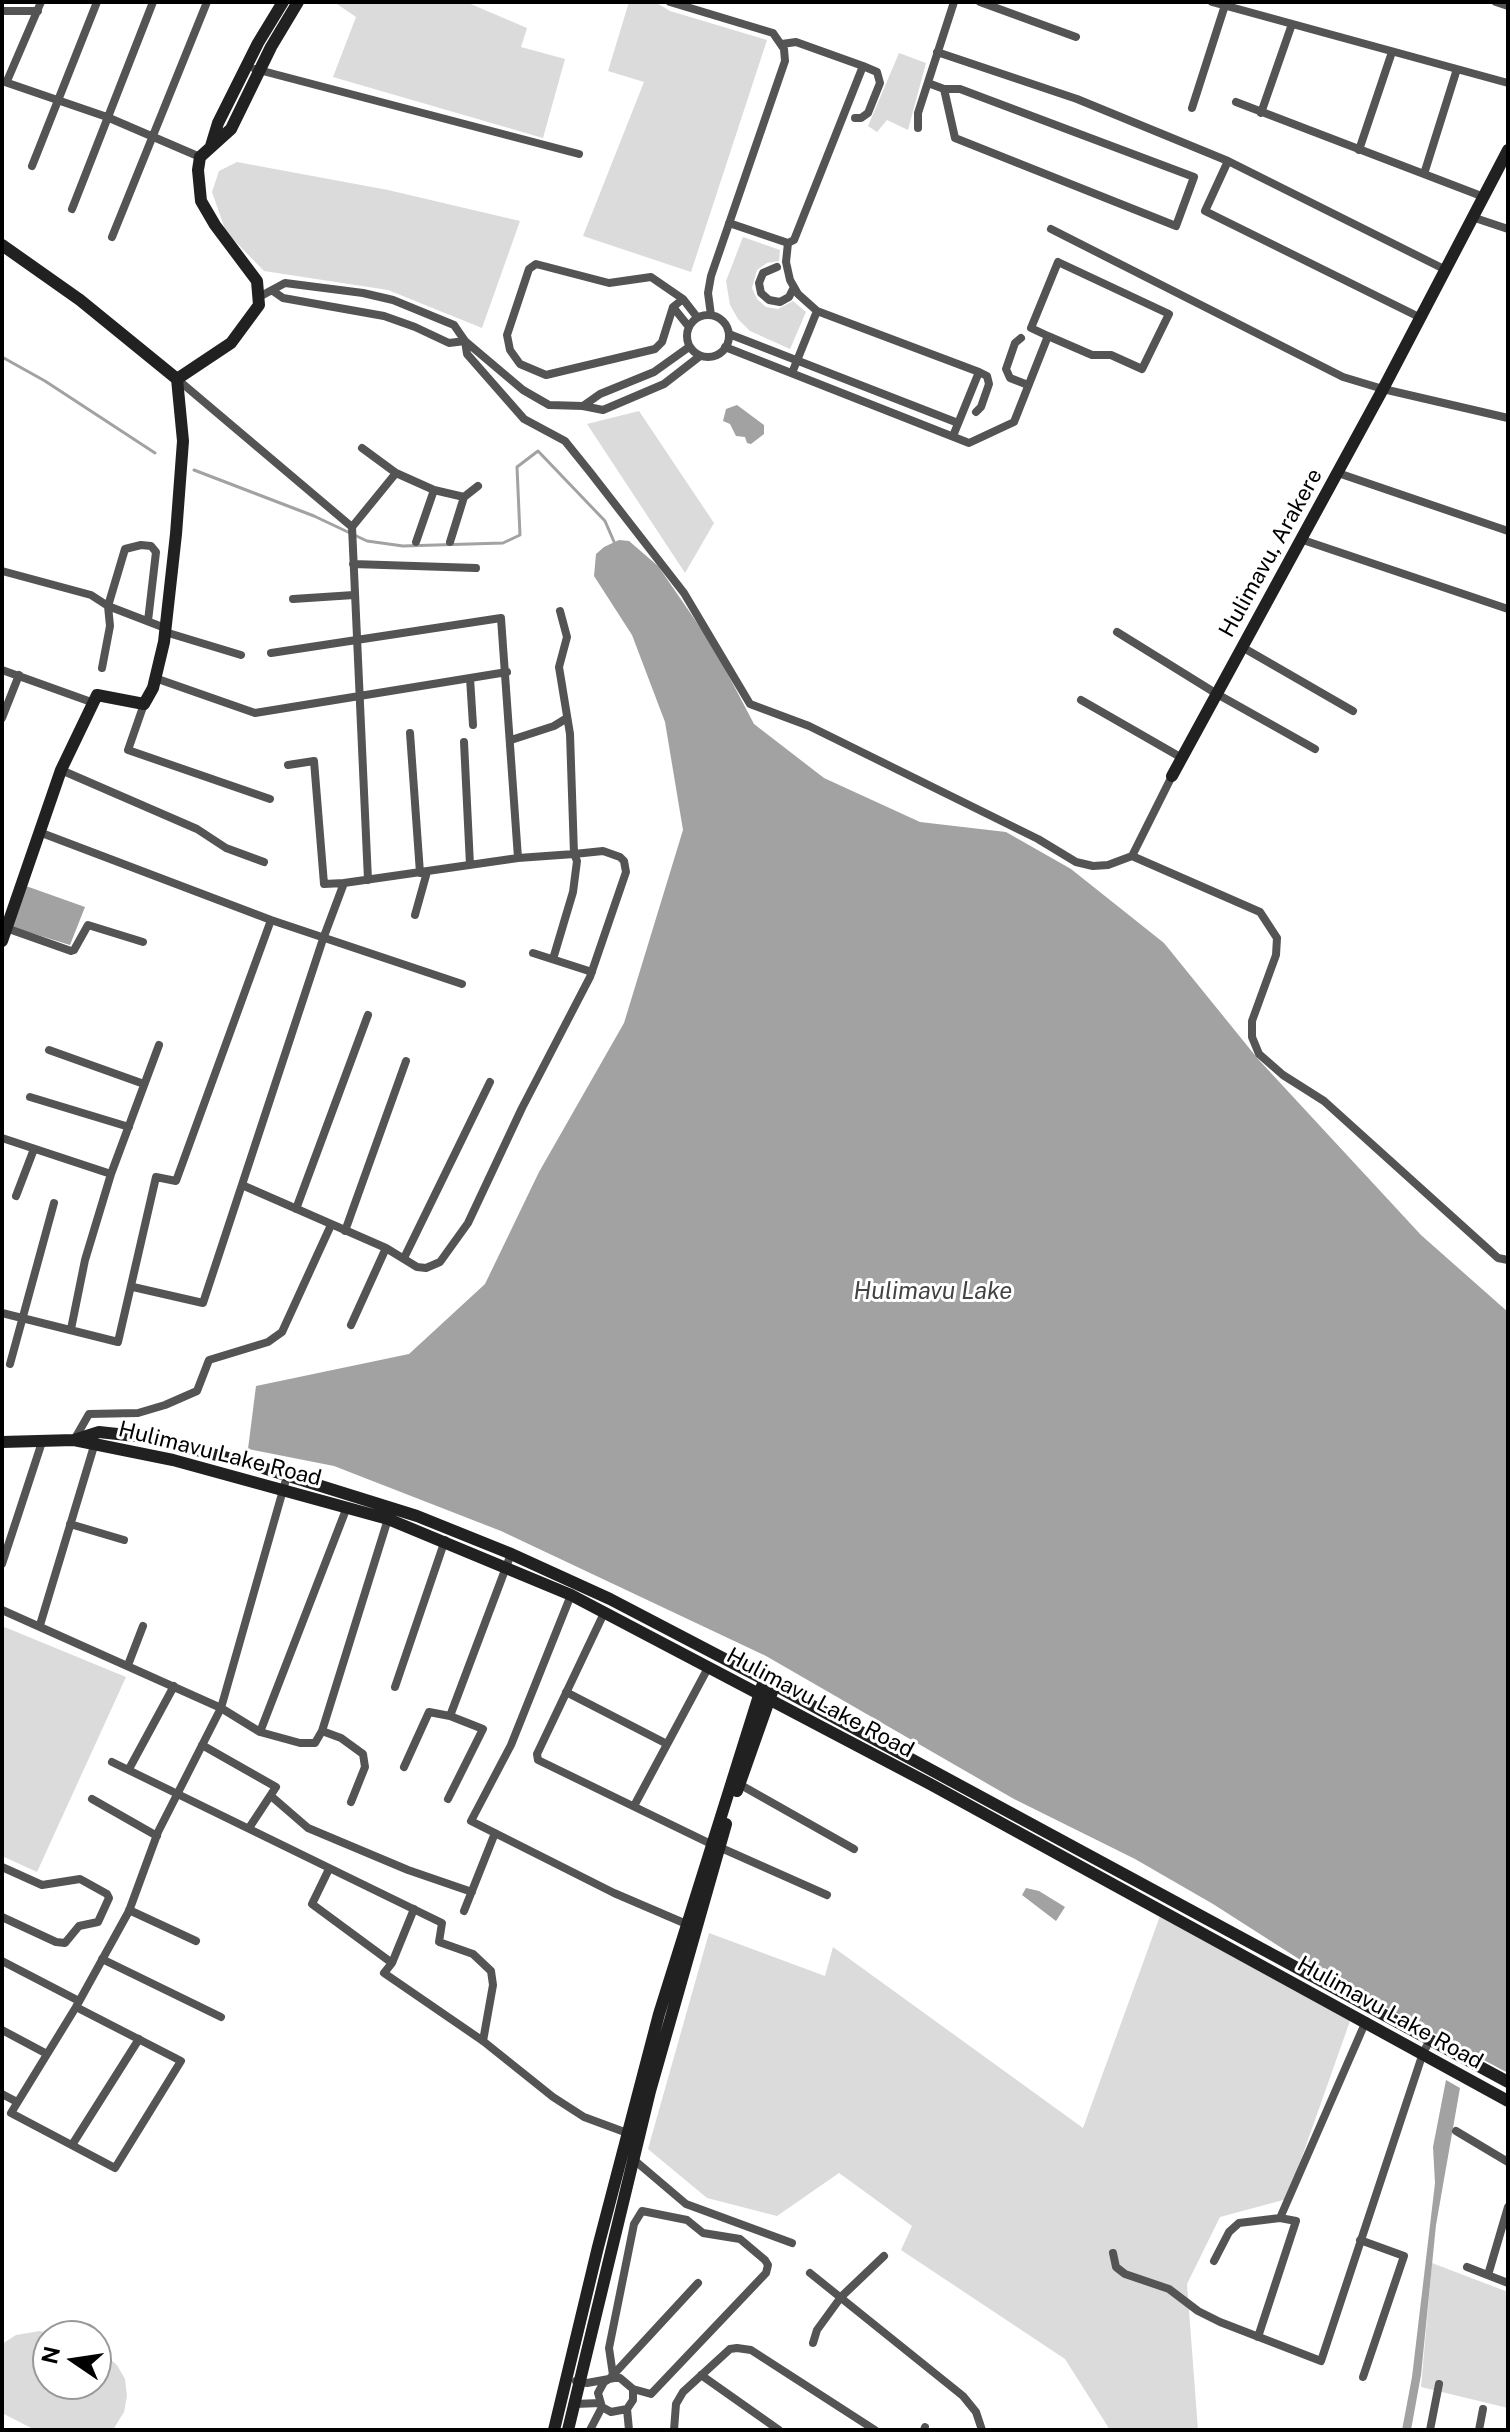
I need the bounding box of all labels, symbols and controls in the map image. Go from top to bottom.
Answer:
street label: Hulimavu, Arakere [1214,464,1328,642]
water label: Hulimavu Lake [854,1278,1012,1306]
street label: Hulimavu Lake Road [116,1416,324,1492]
street label: Hulimavu Lake Road [722,1642,918,1764]
street label: Hulimavu Lake Road [1293,1951,1487,2075]
north arrow [32,2320,112,2400]
text: N [36,2344,65,2366]

